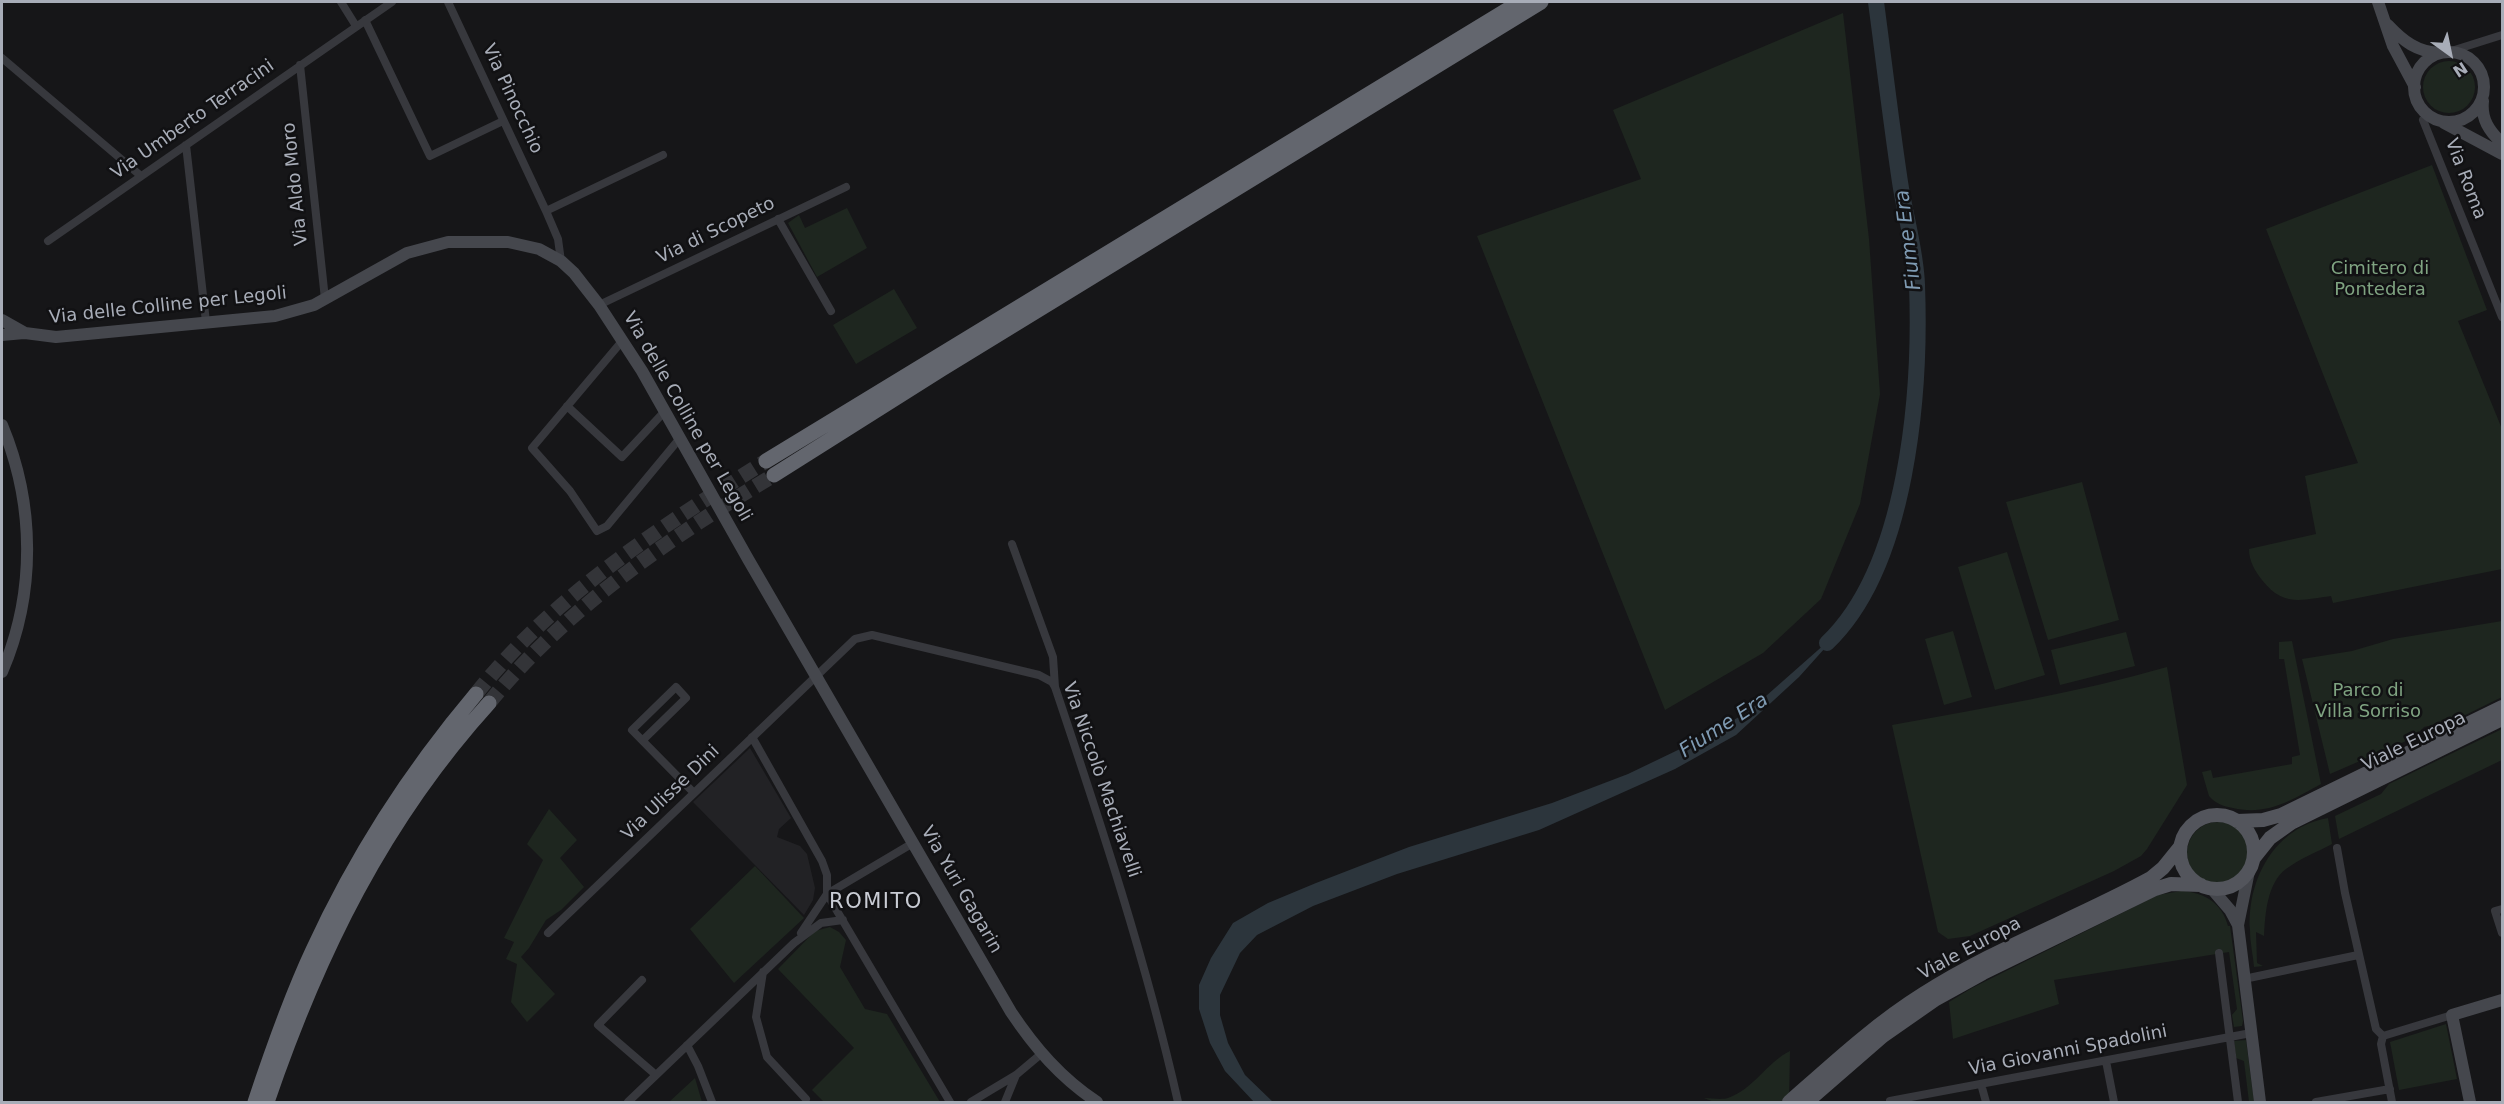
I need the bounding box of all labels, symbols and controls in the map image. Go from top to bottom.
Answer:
north arrow [2420,24,2480,84]
street label: Via Pinocchio [477,41,547,157]
street label: Via Umberto Terracini [107,56,279,184]
text: N [2449,58,2471,81]
street label: Via Aldo Moro [279,121,313,247]
street label: Via Roma [2440,135,2490,223]
water label: Fiume Era [1891,188,1927,292]
street label: Via di Scopeto [653,193,779,269]
park label: Cimitero di Pontedera [2331,258,2429,300]
street label: Via delle Colline per Legoli [48,283,288,329]
street label: Via delle Colline per Legoli [618,308,756,526]
street label: Via Niccolò Machiavelli [1057,679,1145,881]
park label: Parco di Villa Sorriso [2315,680,2421,722]
water label: Fiume Era [1675,688,1773,764]
street label: Viale Europa [2358,708,2470,776]
street label: Via Ulisse Dini [618,741,724,845]
street label: Via Yuri Gagarin [916,823,1006,957]
district label: ROMITO [829,890,923,916]
street label: Viale Europa [1915,913,2025,985]
street label: Via Giovanni Spadolini [1967,1021,2169,1081]

